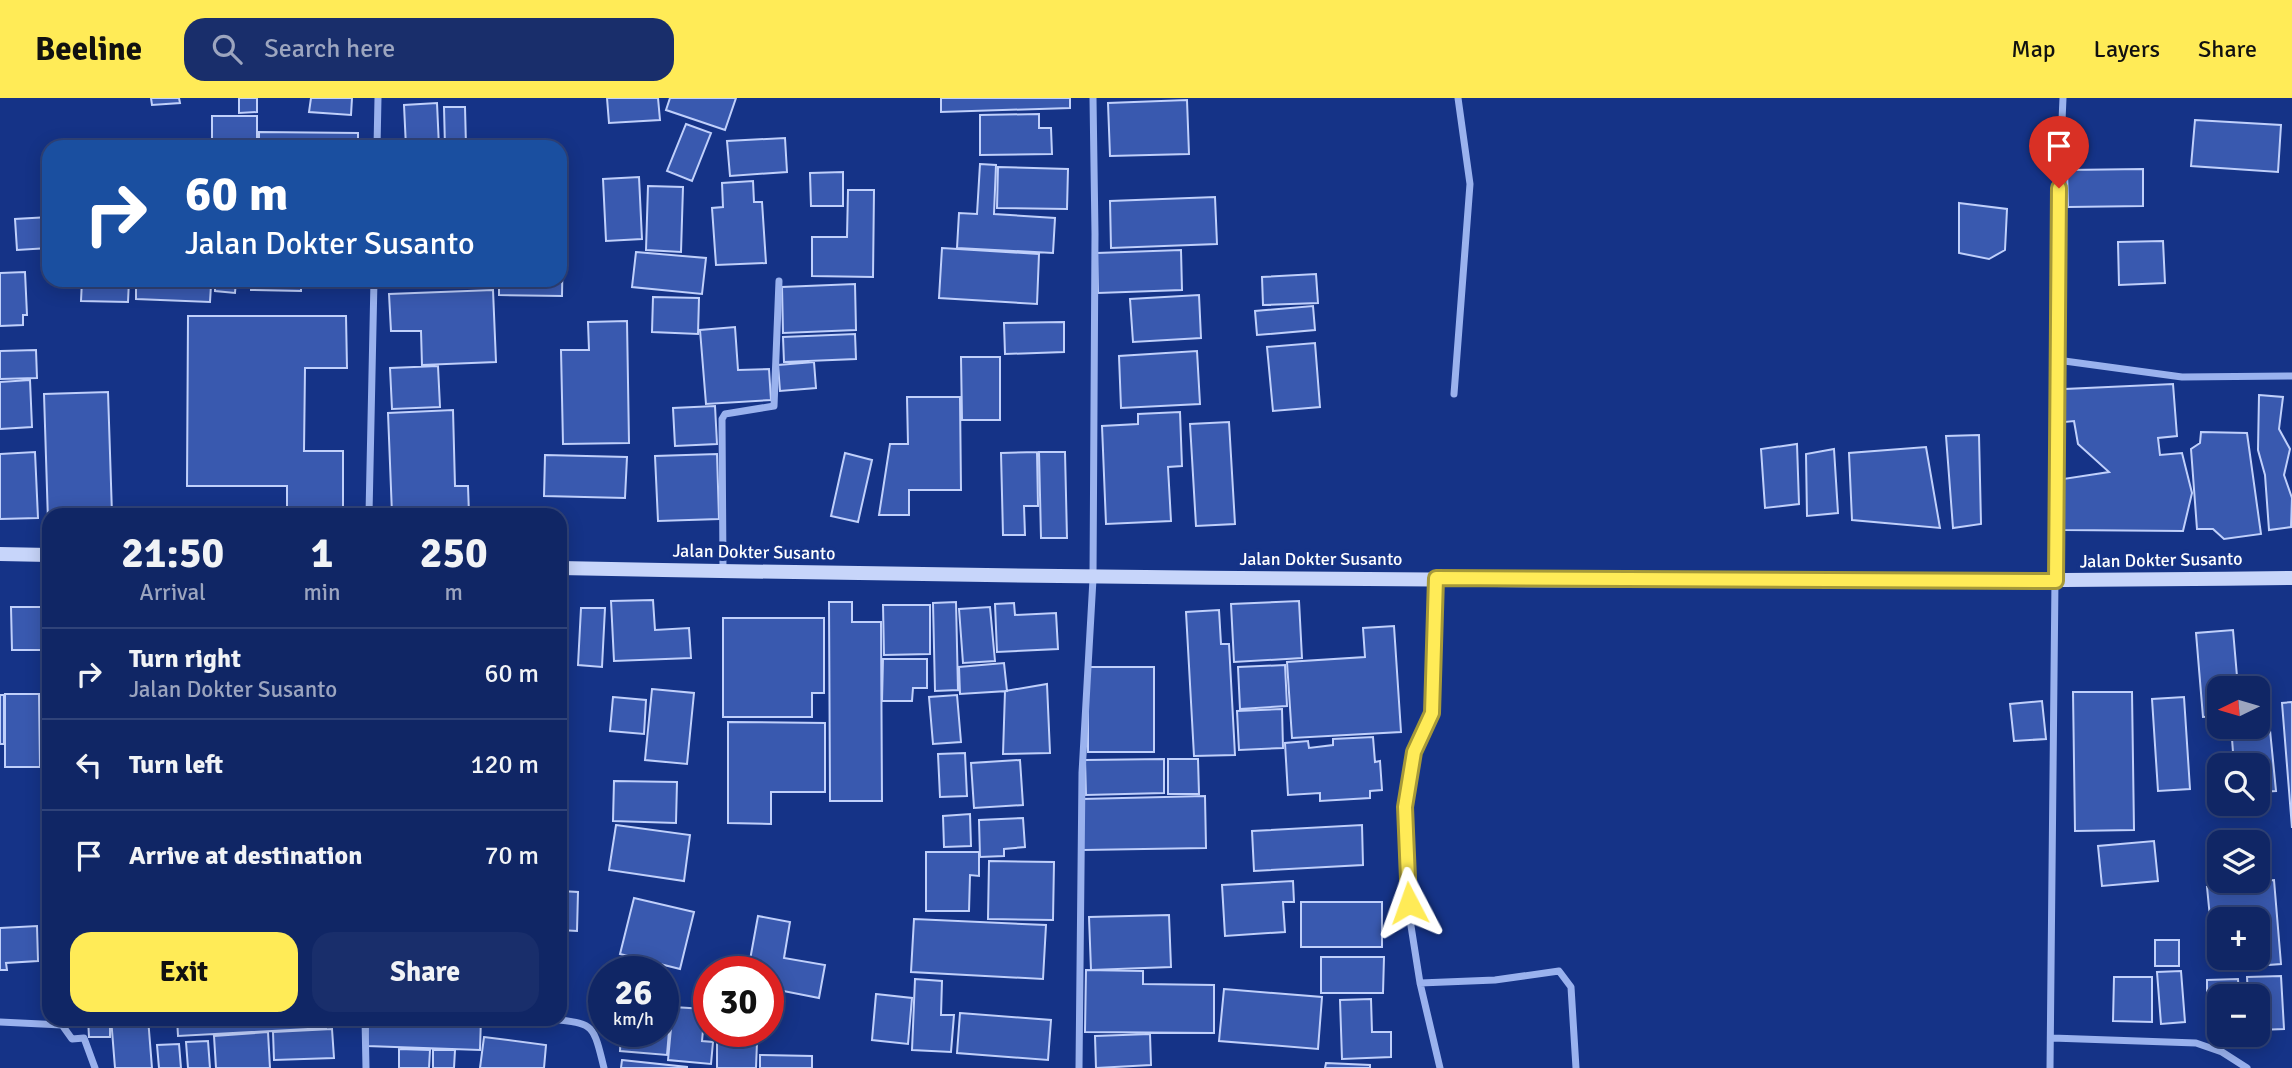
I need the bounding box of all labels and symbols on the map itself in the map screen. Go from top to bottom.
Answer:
pin [2029,116,2089,188]
street label: Jalan Dokter Susanto [672,540,836,564]
street label: Jalan Dokter Susanto [1240,548,1402,570]
street label: Jalan Dokter Susanto [2079,548,2243,572]
north arrow [2207,676,2270,738]
position arrow [1372,866,1446,940]
speed limit sign: 30 [693,956,784,1047]

